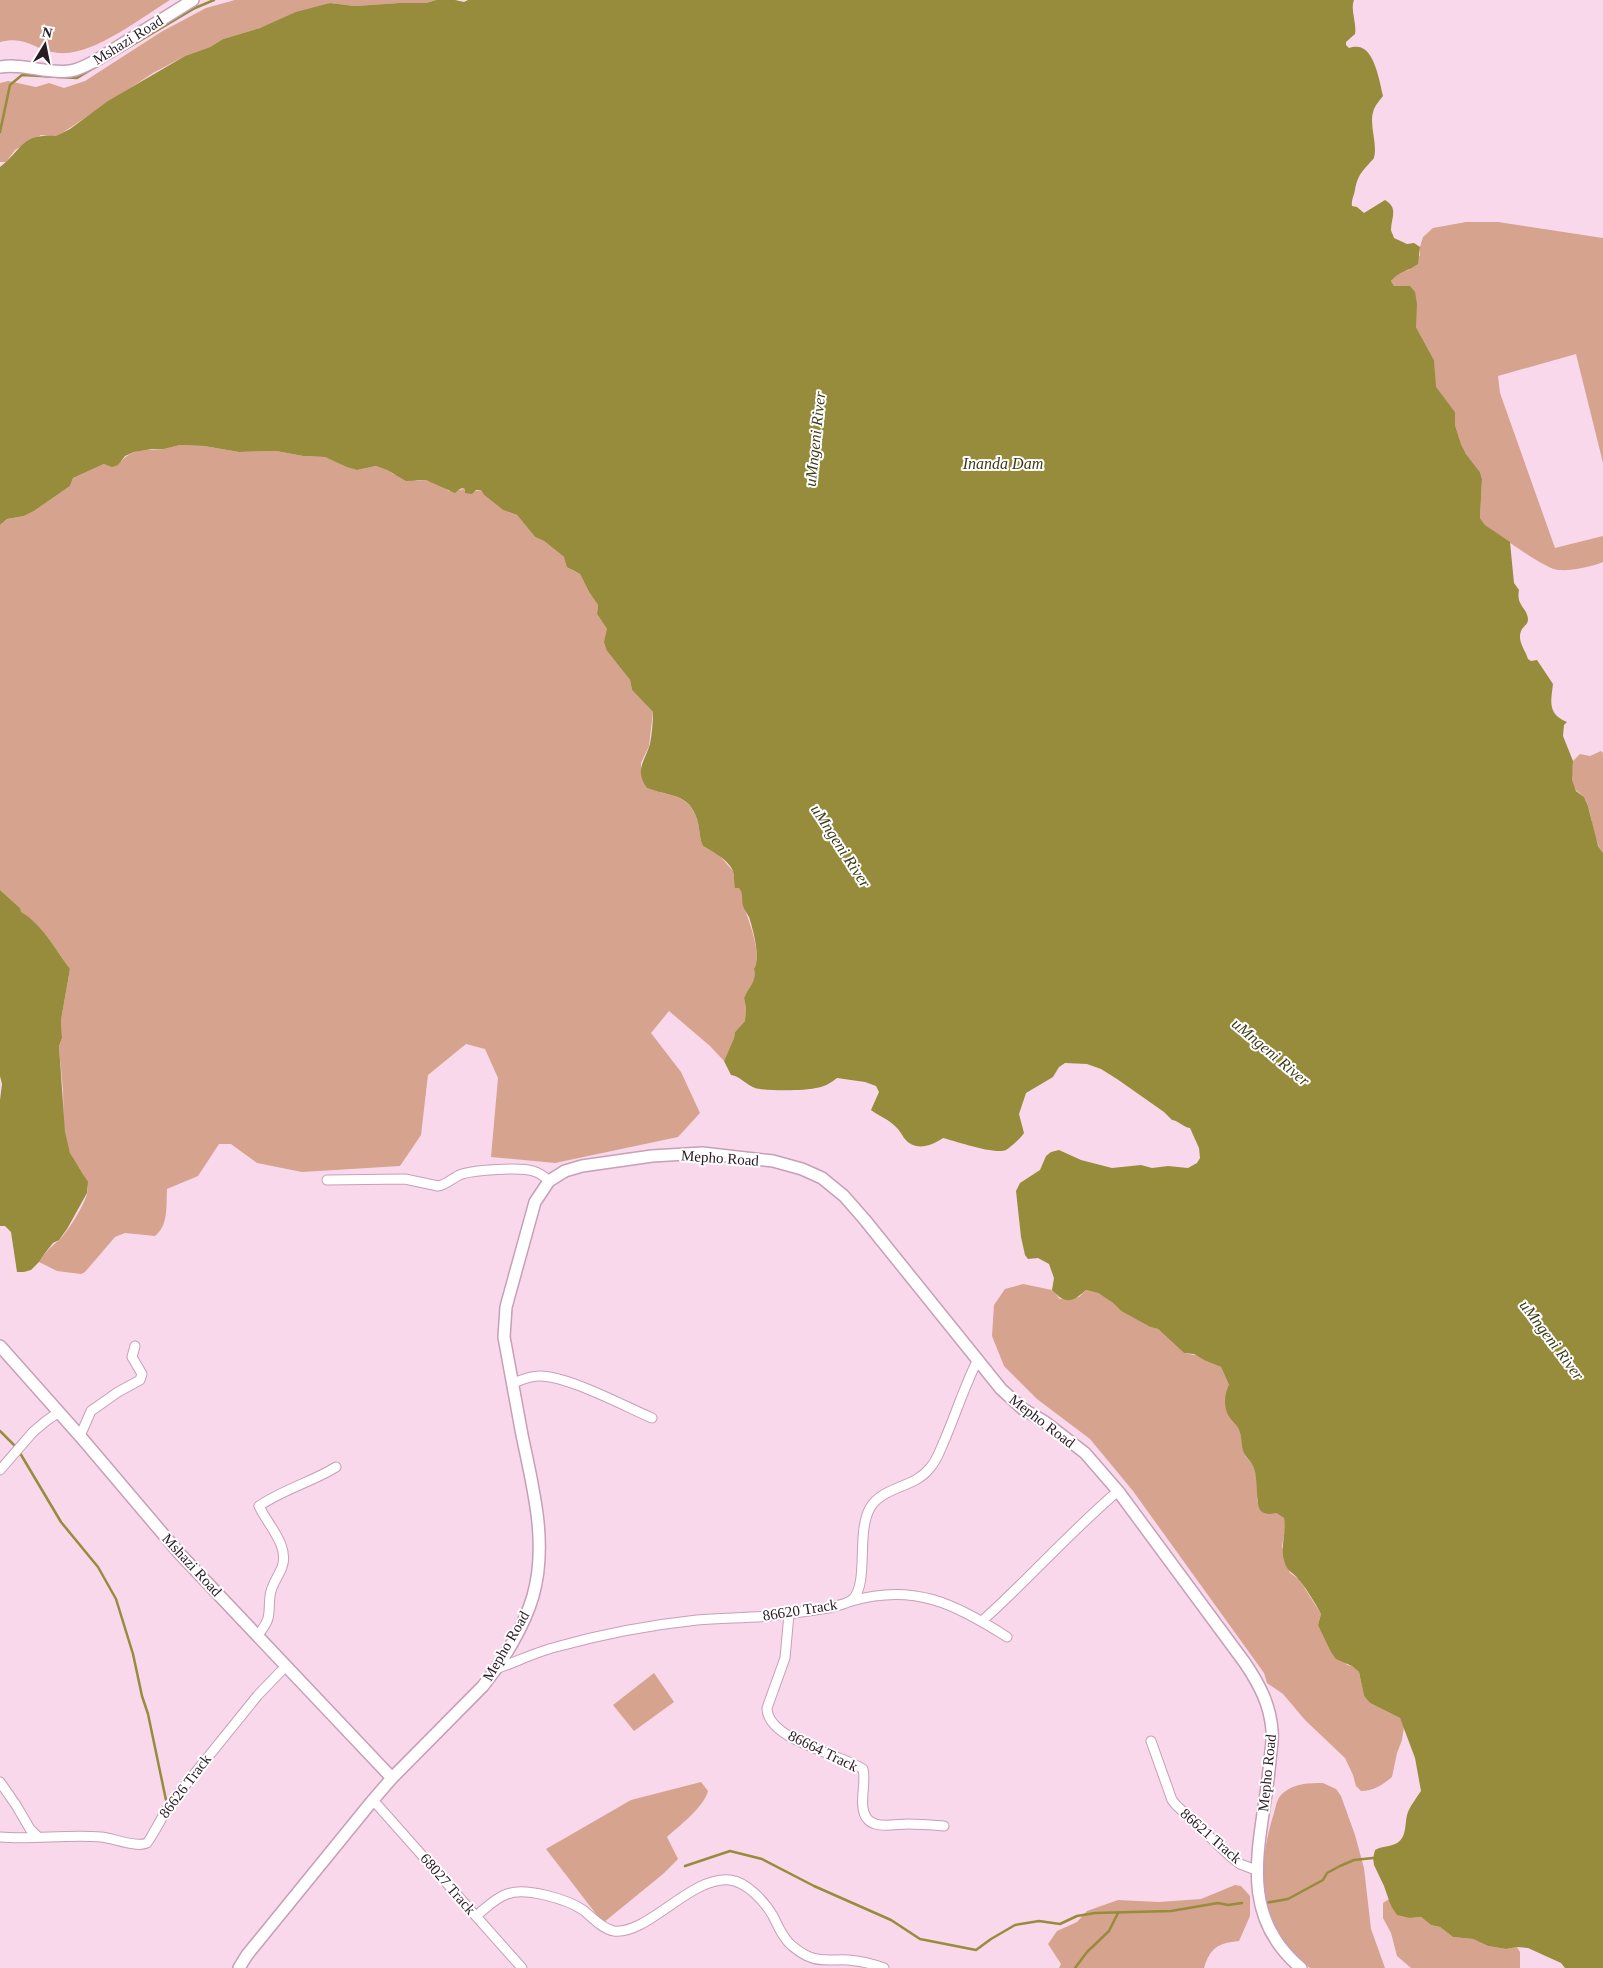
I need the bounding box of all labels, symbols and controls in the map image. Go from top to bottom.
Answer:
street label: Mshazi Road [90,12,166,68]
north arrow [20,20,70,70]
text: N [41,24,53,41]
water label: uMngeni River [802,390,830,487]
water label: Inanda Dam [962,455,1043,472]
water label: uMngeni River [807,801,875,892]
water label: uMngeni River [1228,1015,1314,1090]
street label: Mepho Road [681,1147,760,1169]
water label: uMngeni River [1516,1297,1588,1384]
street label: Mepho Road [1006,1391,1078,1451]
street label: Mshazi Road [159,1530,225,1600]
street label: 86620 Track [761,1596,839,1624]
street label: Mepho Road [480,1608,533,1684]
street label: 86664 Track [786,1727,861,1775]
street label: Mepho Road [1255,1733,1279,1813]
street label: 86626 Track [156,1751,214,1821]
street label: 86621 Track [1177,1805,1245,1867]
street label: 68027 Track [417,1850,479,1918]

